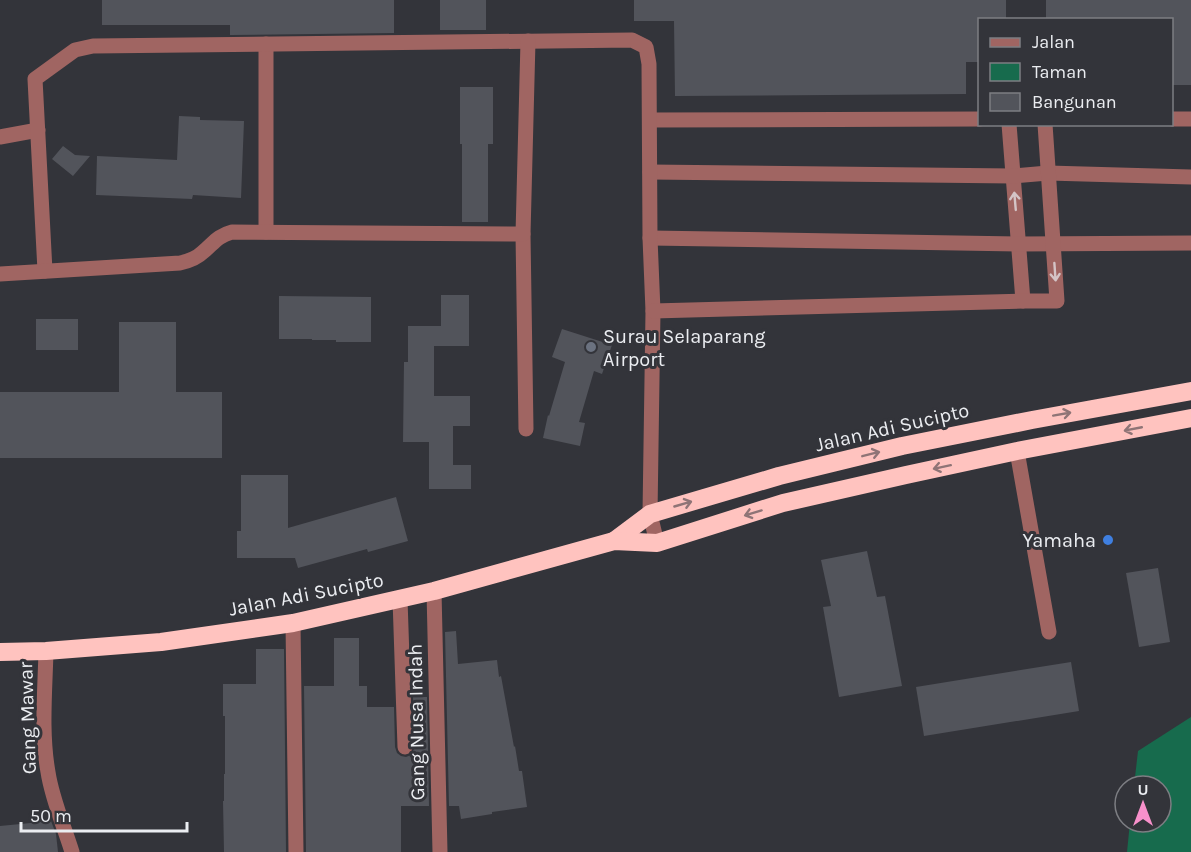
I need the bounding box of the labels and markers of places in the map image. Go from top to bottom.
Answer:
place label: Surau Selaparang Airport [603,325,766,371]
marker: Surau Selaparang Airport [584,340,598,354]
place label: Yamaha [1022,529,1096,552]
marker: Yamaha [1101,533,1115,547]

